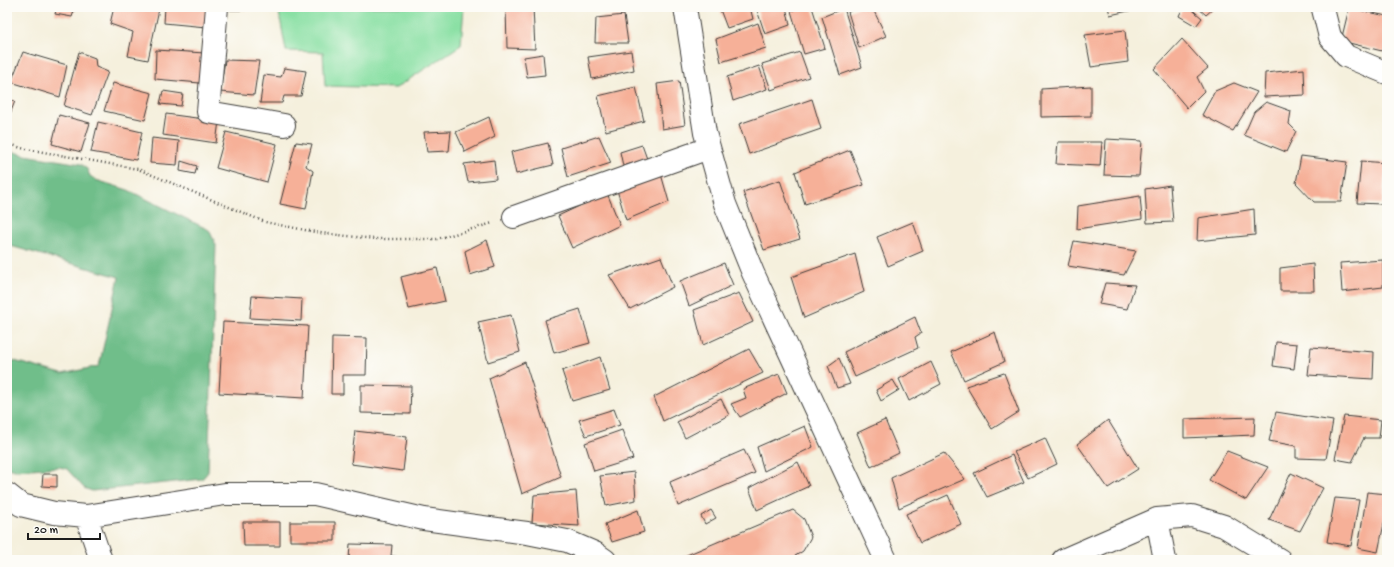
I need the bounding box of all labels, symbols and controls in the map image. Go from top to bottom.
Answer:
scale bar [28,515,100,541]
text: 20 m [34,524,59,538]

